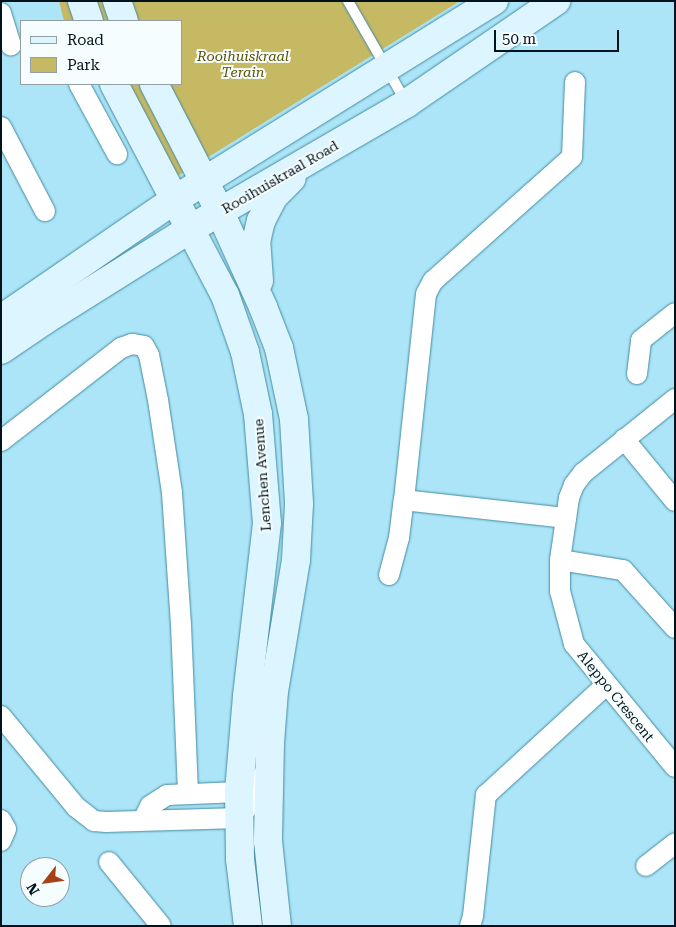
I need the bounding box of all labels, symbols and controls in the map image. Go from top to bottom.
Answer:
legend [20,20,182,85]
scale bar [496,20,621,52]
text: 50 m [502,30,536,48]
text: Road [67,31,104,49]
park label: Rooihuiskraal Terain [197,48,289,80]
text: Park [67,56,100,74]
street label: Rooihuiskraal Road [219,137,341,217]
street label: Lenchen Avenue [250,418,274,532]
street label: Aleppo Crescent [574,647,658,745]
north arrow [20,857,70,907]
text: N [23,880,42,898]

